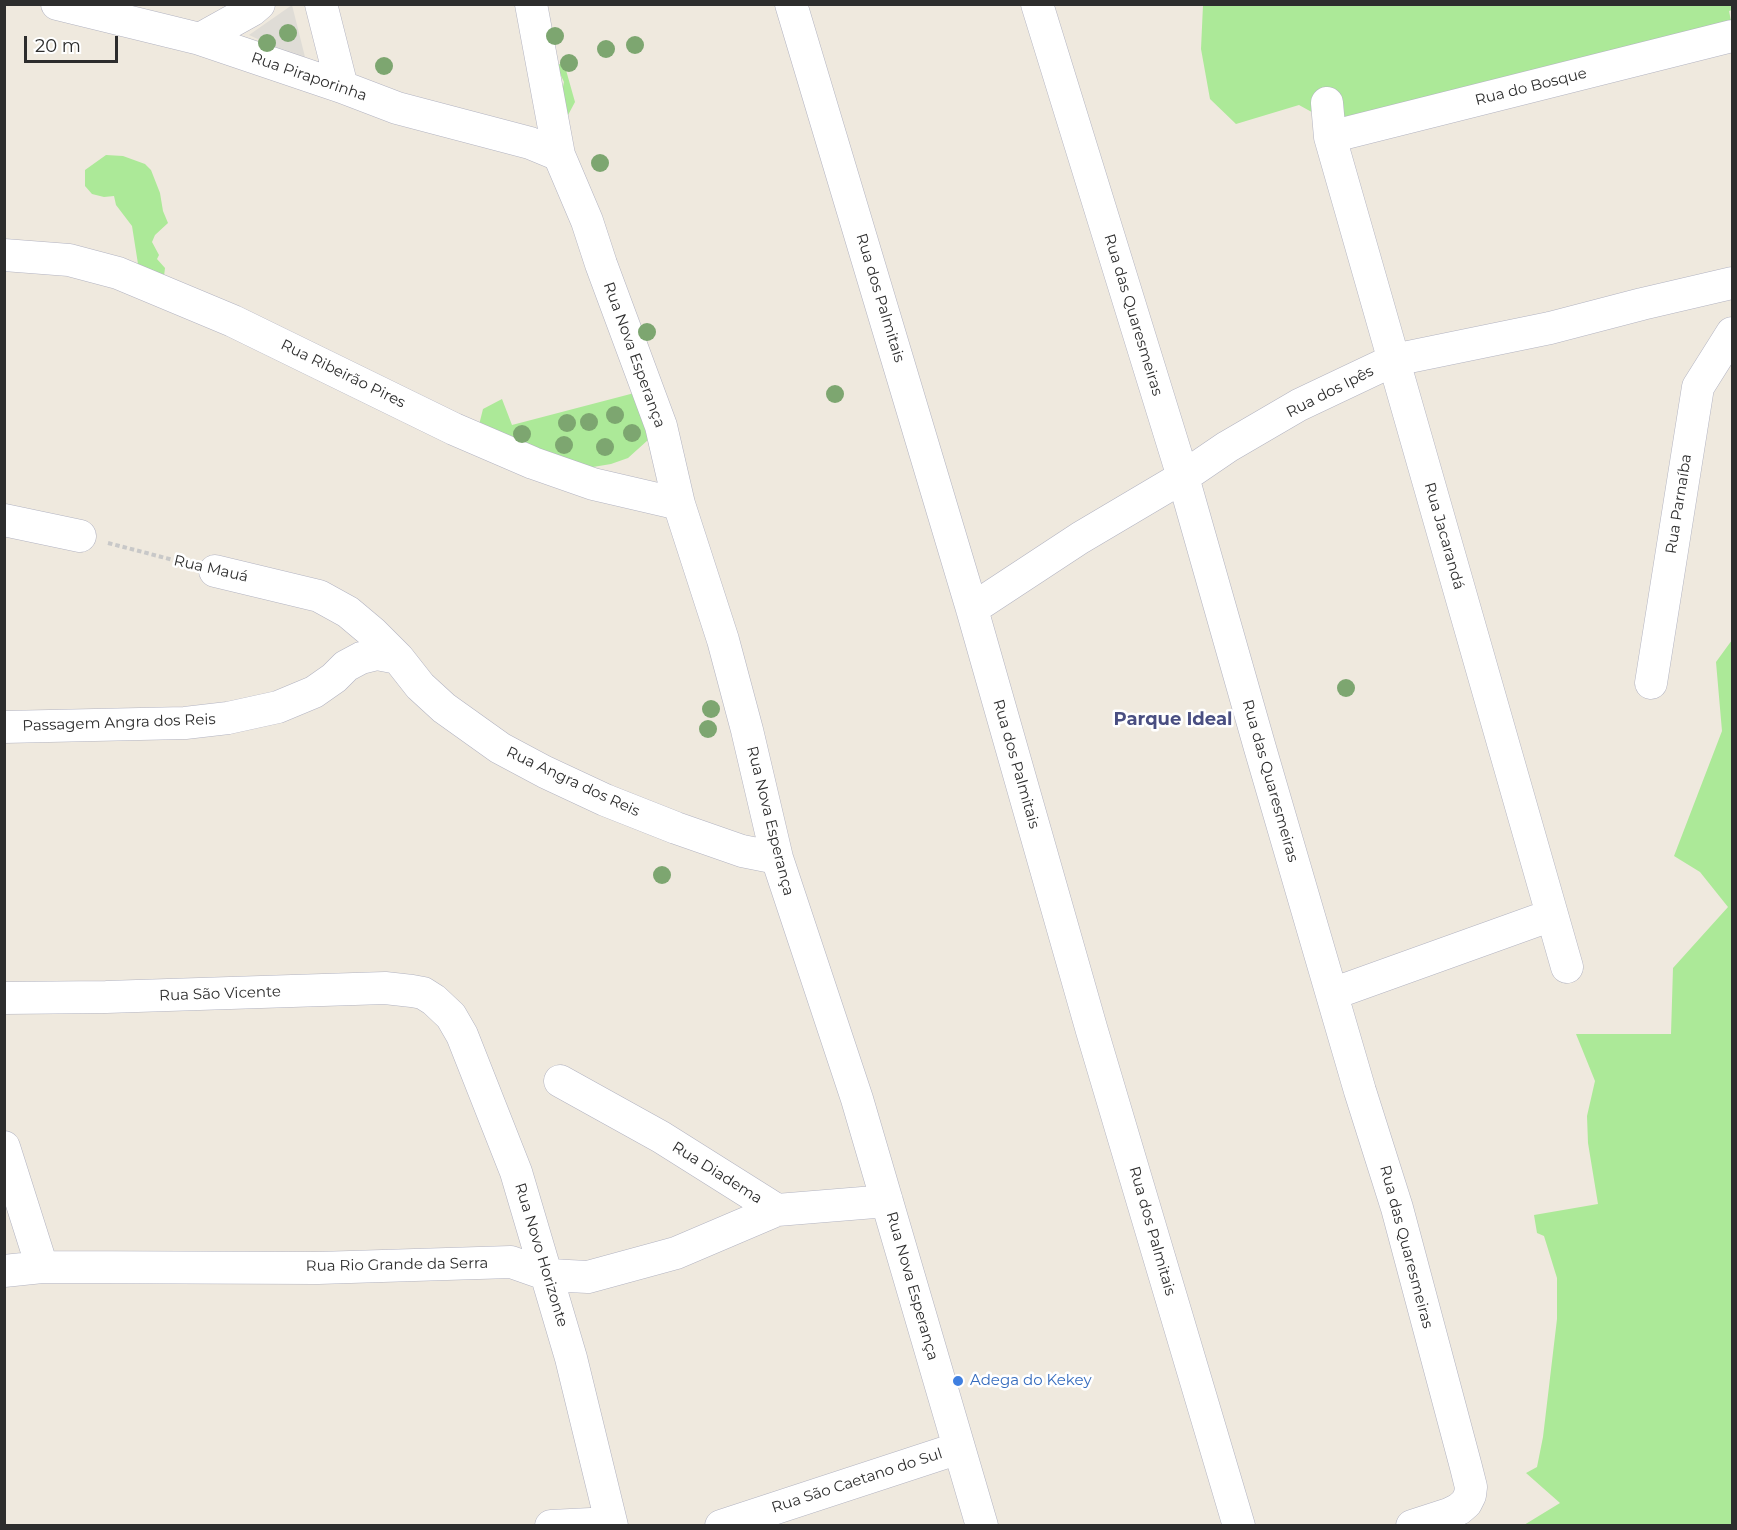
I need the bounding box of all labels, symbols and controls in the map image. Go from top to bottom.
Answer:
scale bar [27,24,122,62]
text: 20 m [35,35,81,57]
street label: Rua Piraporinha [249,49,369,105]
street label: Rua do Bosque [1473,64,1589,110]
street label: Rua dos Palmitais [852,231,908,365]
street label: Rua das Quaresmeiras [1100,232,1166,398]
street label: Rua Nova Esperança [599,280,669,430]
street label: Rua Ribeirão Pires [278,336,408,412]
street label: Rua dos Ipês [1283,362,1377,422]
street label: Rua Parnaíba [1662,453,1696,555]
street label: Rua Jacarandá [1420,480,1468,592]
street label: Rua Mauá [172,552,250,586]
street label: Rua dos Palmitais [989,697,1043,831]
street label: Rua das Quaresmeiras [1238,698,1302,864]
district label: Parque Ideal [1114,709,1232,731]
street label: Passagem Angra dos Reis [22,711,216,735]
street label: Rua Angra dos Reis [503,743,643,821]
street label: Rua Nova Esperança [743,744,797,898]
street label: Rua São Vicente [159,983,281,1005]
street label: Rua Diadema [669,1138,765,1208]
street label: Rua das Quaresmeiras [1376,1163,1436,1331]
street label: Rua dos Palmitais [1125,1164,1179,1298]
street label: Rua Novo Horizonte [510,1181,572,1329]
street label: Rua Nova Esperança [882,1210,942,1362]
street label: Rua Rio Grande da Serra [306,1254,488,1276]
place label: Adega do Kekey [970,1372,1092,1390]
marker: Adega do Kekey [951,1374,965,1388]
street label: Rua São Caetano do Sul [769,1445,945,1517]

